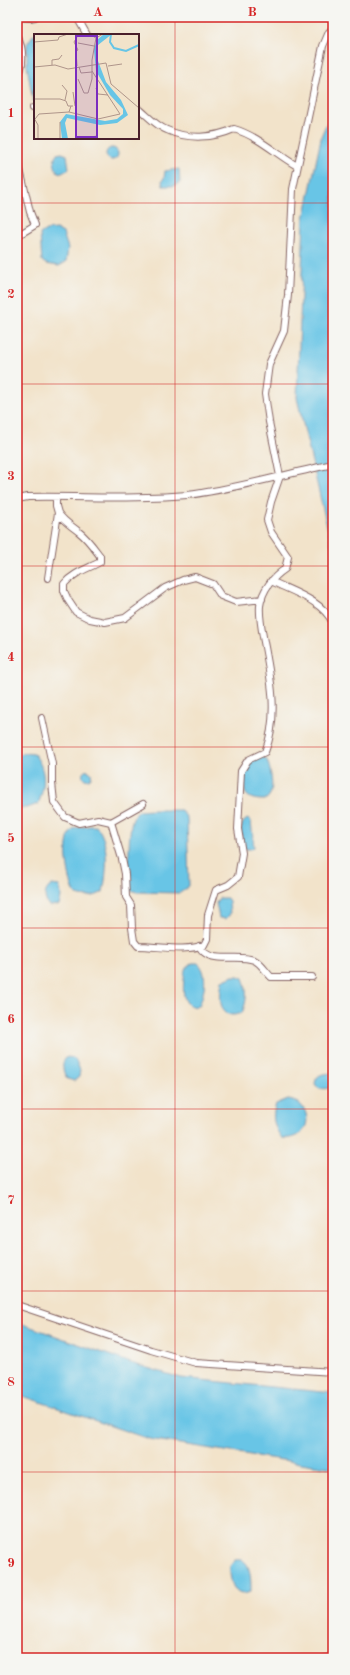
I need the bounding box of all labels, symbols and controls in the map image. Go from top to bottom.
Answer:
text: A [93,6,103,19]
text: B [247,6,257,19]
inset map [34,34,139,139]
text: 1 [7,107,15,120]
text: 2 [7,288,15,301]
text: 3 [7,470,15,483]
text: 4 [7,651,15,664]
text: 5 [7,832,15,845]
text: 6 [7,1013,15,1026]
text: 7 [7,1194,15,1207]
text: 8 [7,1376,15,1389]
text: 9 [7,1557,15,1570]

